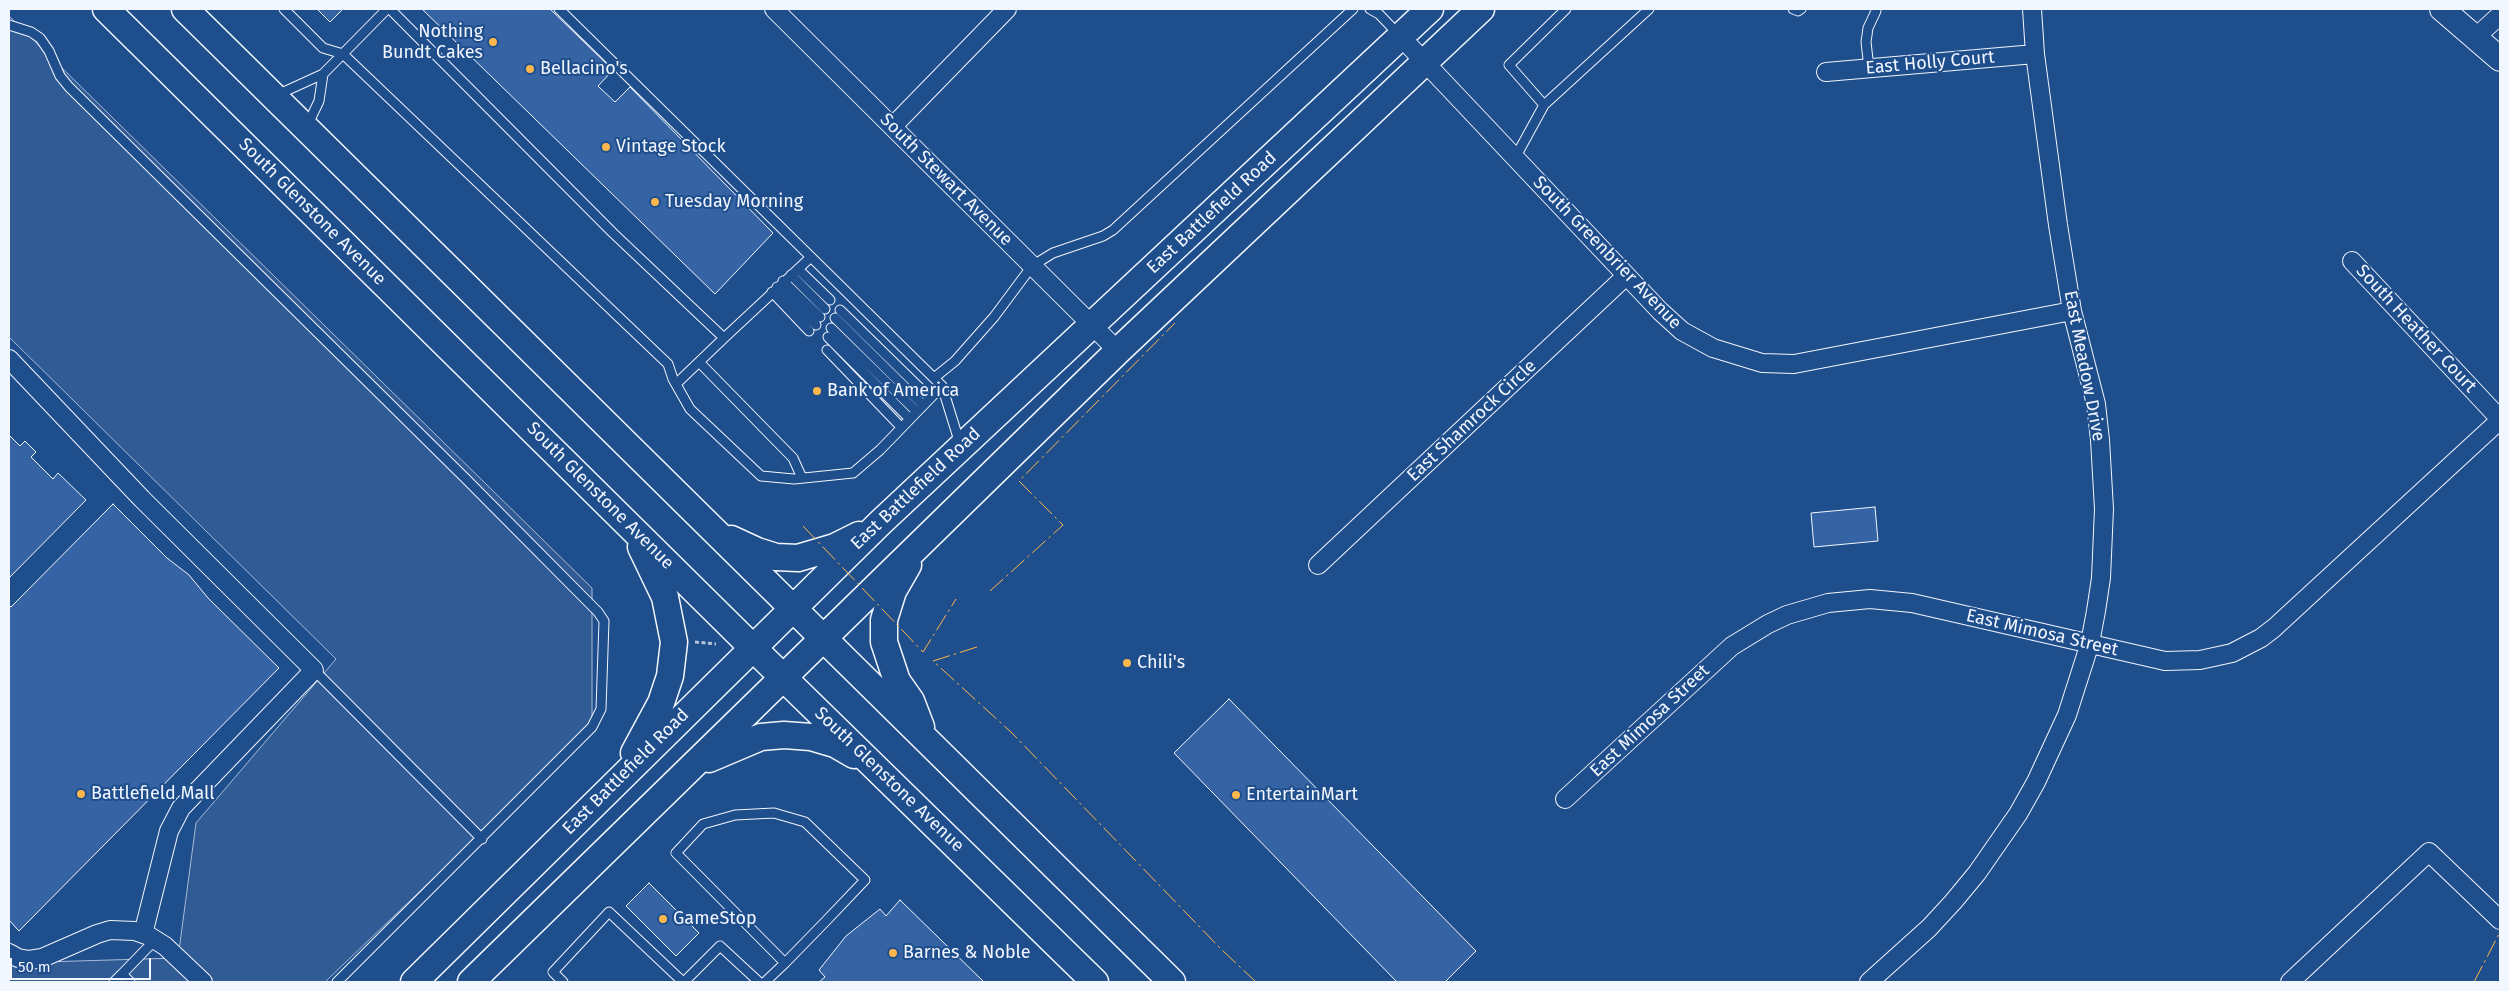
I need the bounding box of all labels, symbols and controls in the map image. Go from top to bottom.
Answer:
place label: Nothing Bundt Cakes [382,21,483,64]
marker: Nothing Bundt Cakes [487,36,499,48]
street label: East Holly Court [1865,47,1995,79]
place label: Bellacino's [540,58,628,80]
marker: Bellacino's [524,63,536,75]
street label: South Stewart Avenue [875,109,1017,251]
street label: South Glenstone Avenue [234,134,390,290]
place label: Vintage Stock [616,136,726,158]
marker: Vintage Stock [600,141,612,153]
street label: East Battlefield Road [1143,147,1281,279]
street label: South Greenbrier Avenue [1528,172,1686,334]
place label: Tuesday Morning [665,191,803,213]
marker: Tuesday Morning [649,196,661,208]
street label: South Heather Court [2351,261,2481,397]
street label: East Meadow Drive [2059,289,2109,443]
street label: East Shamrock Circle [1403,355,1541,487]
place label: Bank of America [827,380,959,402]
marker: Bank of America [811,385,823,397]
street label: South Glenstone Avenue [522,418,678,574]
street label: East Battlefield Road [847,423,985,555]
street label: East Mimosa Street [1964,605,2120,661]
place label: Chili's [1137,652,1185,674]
marker: Chili's [1121,657,1133,669]
street label: East Mimosa Street [1586,660,1714,782]
street label: South Glenstone Avenue [810,703,968,857]
street label: East Battlefield Road [558,704,694,840]
place label: Battlefield Mall [91,783,215,805]
place label: EntertainMart [1246,784,1358,806]
marker: Battlefield Mall [75,788,87,800]
marker: EntertainMart [1230,789,1242,801]
place label: GameStop [673,908,757,930]
marker: GameStop [657,913,669,925]
place label: Barnes & Noble [903,942,1031,964]
marker: Barnes & Noble [887,947,899,959]
scale bar [12,948,154,980]
text: 50 m [18,958,51,976]

